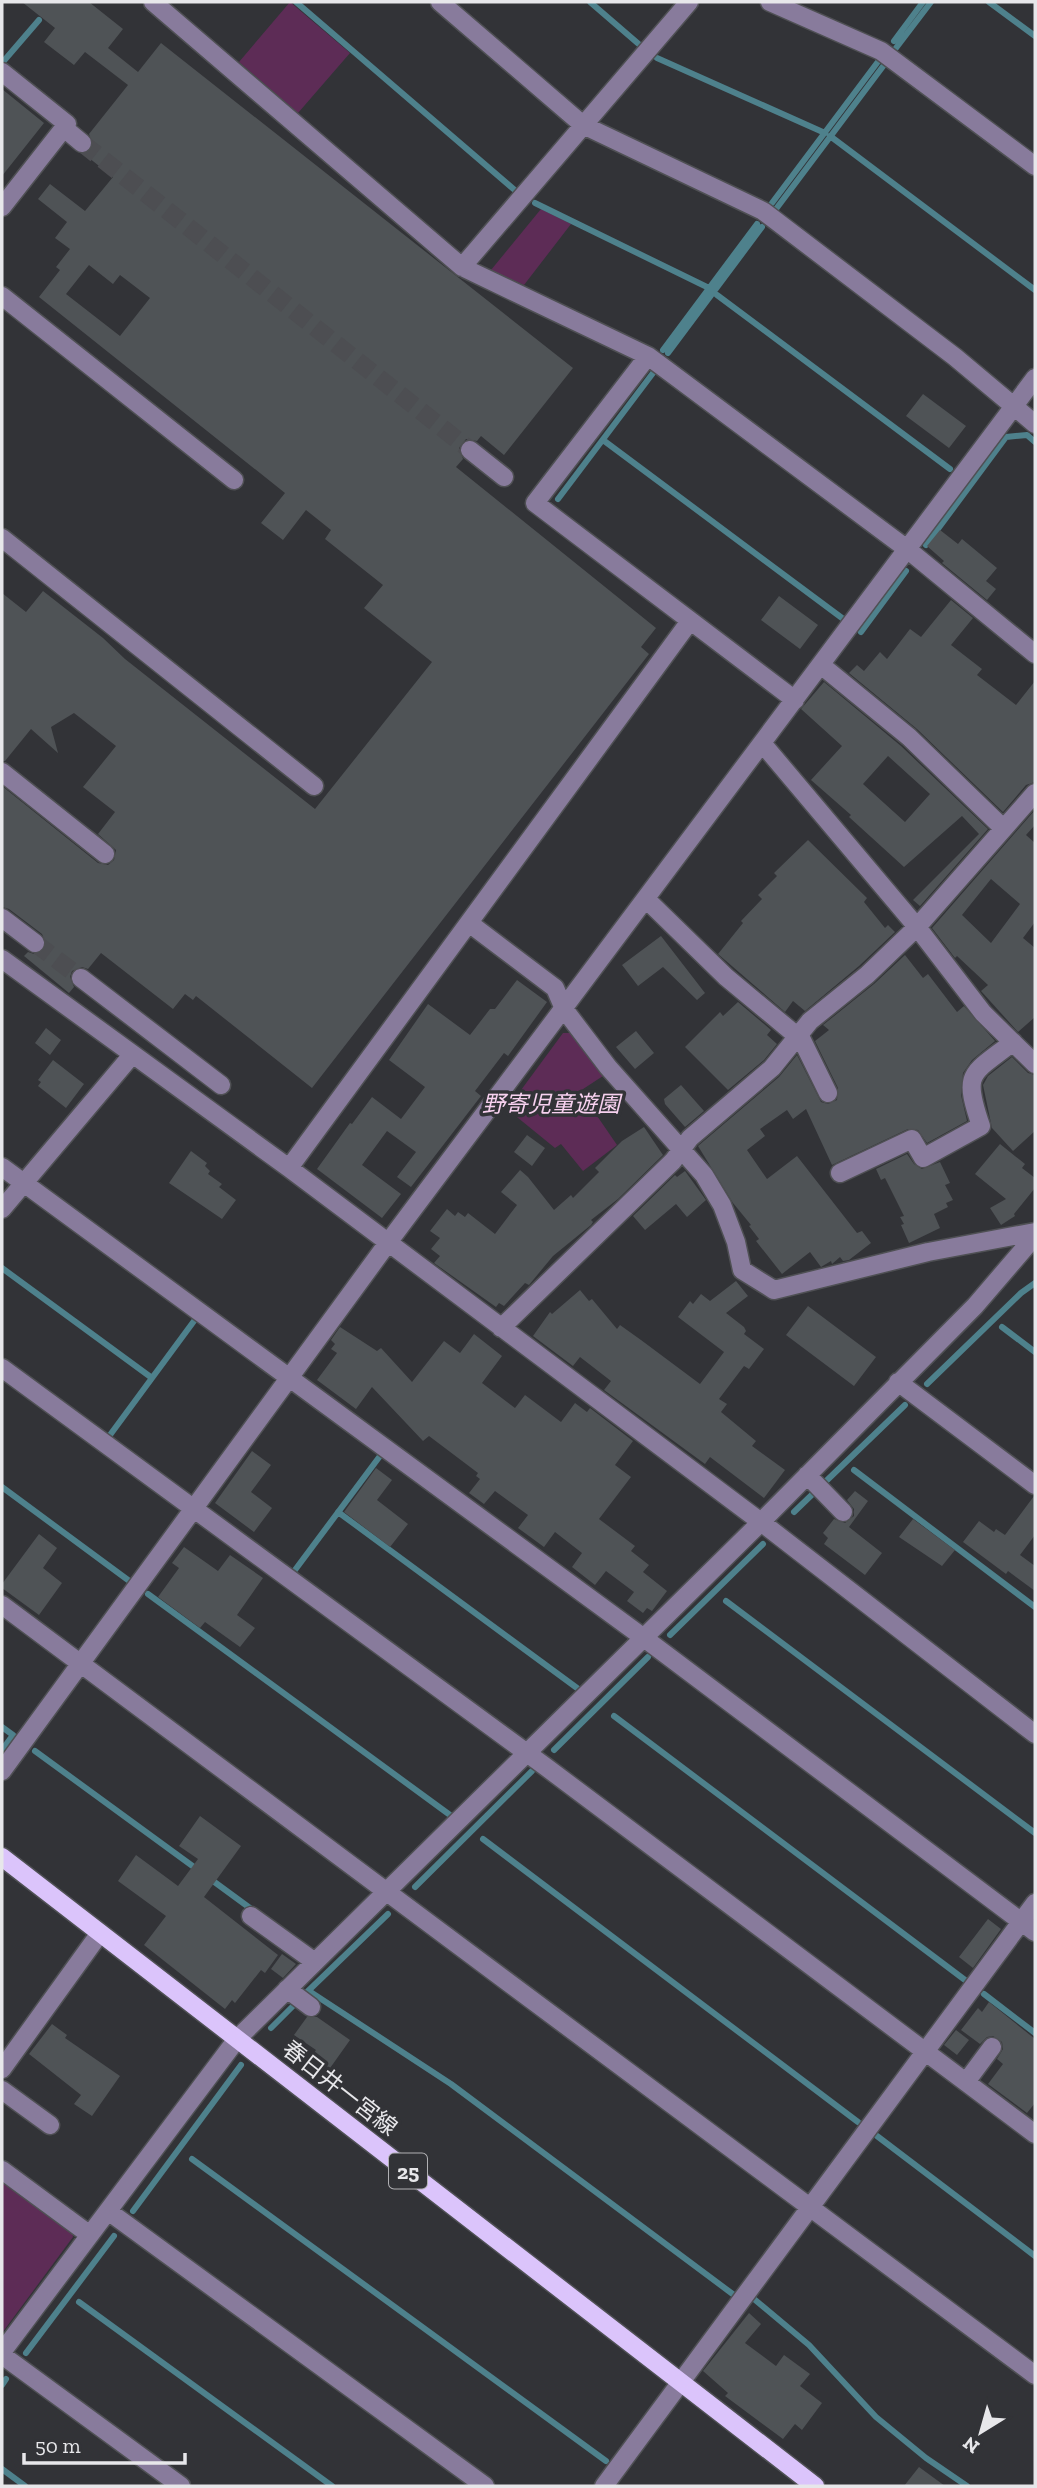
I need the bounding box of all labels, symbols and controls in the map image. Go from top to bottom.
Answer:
park label: 野寄児童遊園 [482,1090,623,1118]
street label: 春日井一宮線 [277,2034,403,2142]
road number: 25 [389,2154,427,2188]
north arrow [946,2397,1016,2467]
scale bar [24,2422,186,2466]
text: N [958,2432,984,2459]
text: 50 m [35,2433,81,2458]

